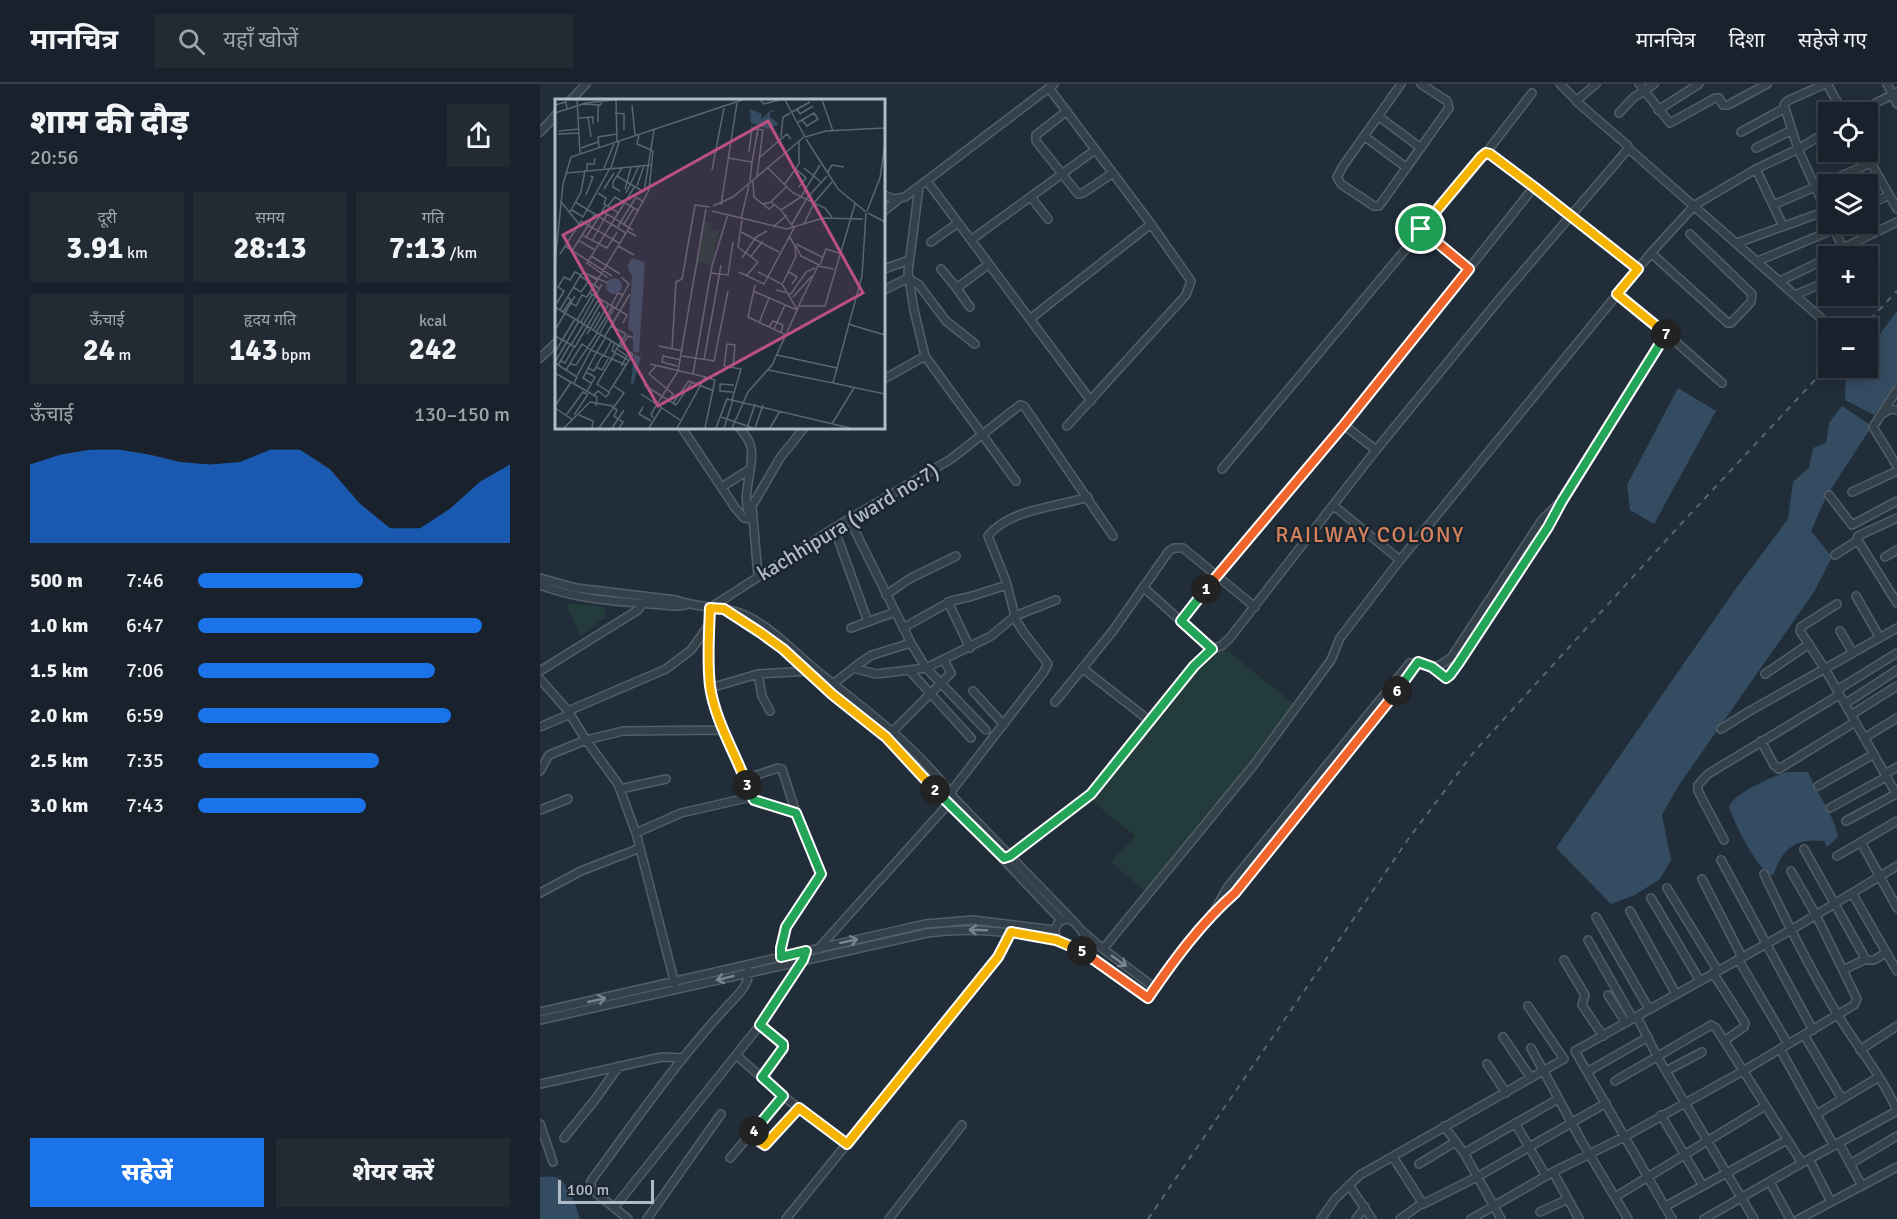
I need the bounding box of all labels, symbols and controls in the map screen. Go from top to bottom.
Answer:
search box [154,14,574,68]
text: मानचित्र [30,23,118,57]
icon: search [175,25,208,58]
text: यहाँ खोजें [223,26,298,53]
text: मानचित्र [1636,27,1696,53]
text: दिशा [1729,27,1765,53]
text: सहेजे गए [1798,27,1867,53]
inset map [555,99,885,429]
text: शाम की दौड़ [30,102,189,143]
map controls [1818,102,1878,378]
button: locate [1818,102,1878,162]
button: share [447,104,510,167]
text: 20:56 [30,145,79,170]
button: layers [1818,174,1878,234]
pin [1395,203,1446,254]
text: दूरी [97,208,117,228]
text: समय [255,208,285,228]
text: गति [422,208,444,228]
icon: arrive [1404,212,1437,245]
text: 3.91 [66,230,123,267]
text: 28:13 [233,230,307,267]
text: 7:13 [389,230,446,267]
text: km [123,243,148,263]
text: /km [446,243,477,263]
button: + [1818,246,1878,306]
text: ऊँचाई [90,310,124,330]
text: हृदय गति [244,310,296,330]
text: kcal [419,311,447,331]
button: − [1818,318,1878,378]
pin: 7 [1651,319,1681,349]
text: 7 [1662,324,1670,344]
text: 242 [409,331,457,368]
text: 24 [83,332,115,369]
text: 143 [229,332,278,369]
text: m [115,345,131,365]
text: bpm [278,345,311,365]
text: ऊँचाई [30,402,73,427]
text: 130–150 m [414,402,510,427]
street label: kachhipura (ward no:7) [753,458,943,586]
district label: RAILWAY COLONY [1275,521,1465,548]
text: 500 m [30,568,83,593]
text: 7:46 [126,568,164,593]
pin: 1 [1191,574,1221,604]
text: 1 [1202,579,1210,599]
text: 1.0 km [30,613,88,638]
text: 6:47 [126,613,164,638]
text: 1.5 km [30,658,88,683]
text: 7:06 [126,658,164,683]
pin: 6 [1382,676,1412,706]
text: 6 [1393,681,1401,701]
text: 2.0 km [30,703,88,728]
text: 6:59 [126,703,164,728]
text: 2.5 km [30,748,88,773]
text: 7:35 [126,748,164,773]
pin: 3 [732,770,762,800]
text: 3 [743,775,751,795]
pin: 2 [920,775,950,805]
text: 2 [931,780,939,800]
text: 3.0 km [30,793,88,818]
text: 7:43 [126,793,164,818]
one-way arrow [968,925,988,936]
one-way arrow [839,935,858,947]
pin: 5 [1067,936,1097,966]
text: 5 [1078,941,1086,961]
one-way arrow [1110,955,1126,967]
one-way arrow [716,973,735,985]
one-way arrow [587,993,606,1005]
pin: 4 [739,1116,769,1146]
text: 4 [750,1121,758,1141]
button: सहेजें [30,1138,264,1207]
button: शेयर करें [276,1138,510,1207]
scale bar [558,1177,654,1204]
text: 100 m [567,1180,609,1200]

